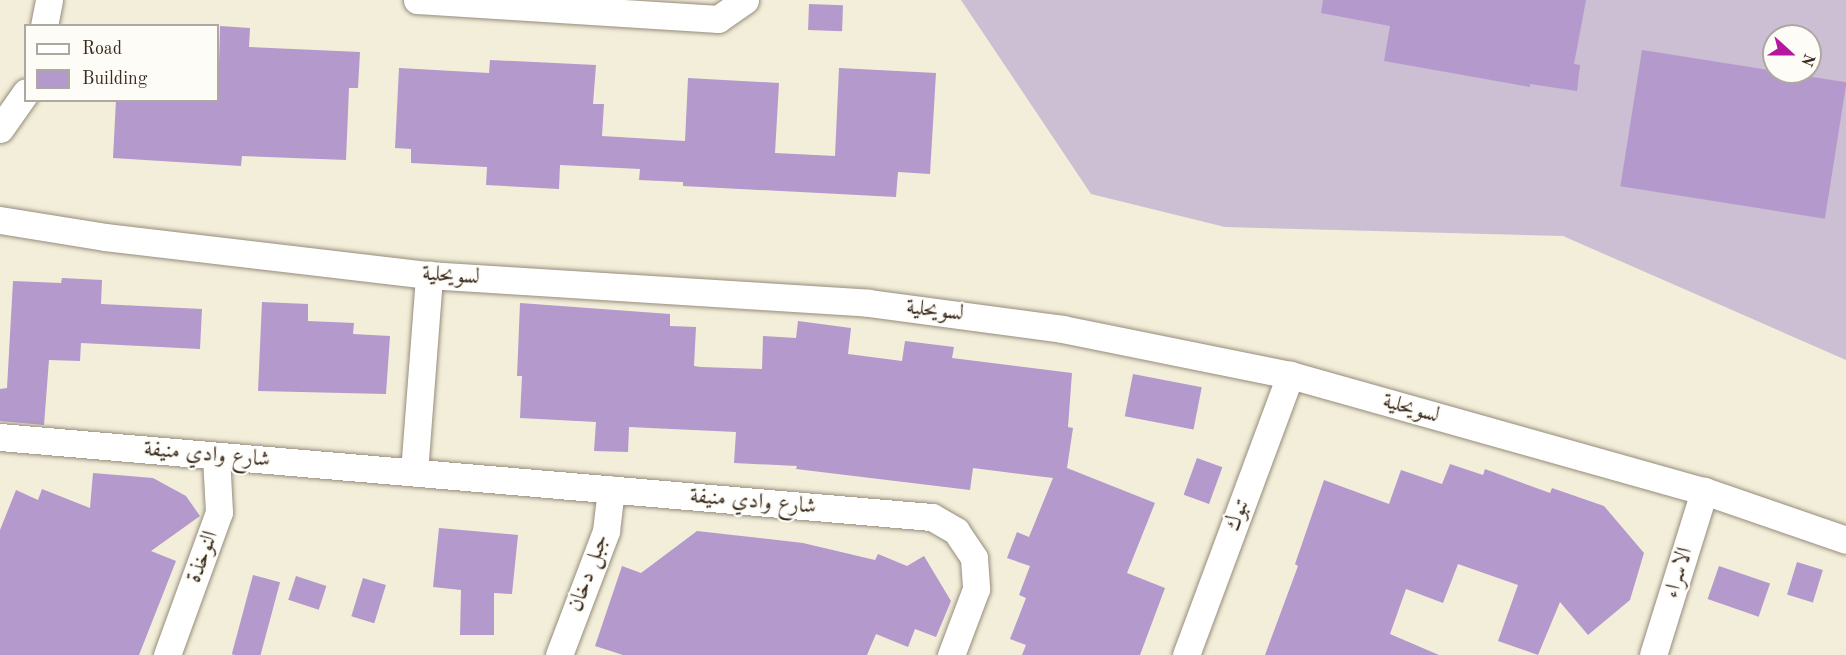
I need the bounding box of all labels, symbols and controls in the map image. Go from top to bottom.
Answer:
legend [24,24,219,102]
north arrow [1762,24,1822,84]
text: Road [82,40,122,58]
text: N [1797,51,1817,68]
text: Building [82,70,147,88]
street label: لسويحلية [421,261,481,291]
street label: لسويحلية [905,294,965,328]
street label: لسويحلية [1380,388,1442,430]
street label: شارع وادي منيفة [143,436,271,474]
street label: شارع وادي منيفة [689,483,817,521]
street label: تبوك [1220,495,1256,535]
street label: النوخذة [181,527,225,587]
street label: جبل دخان [563,530,615,616]
street label: الاسراء [1659,544,1699,602]

